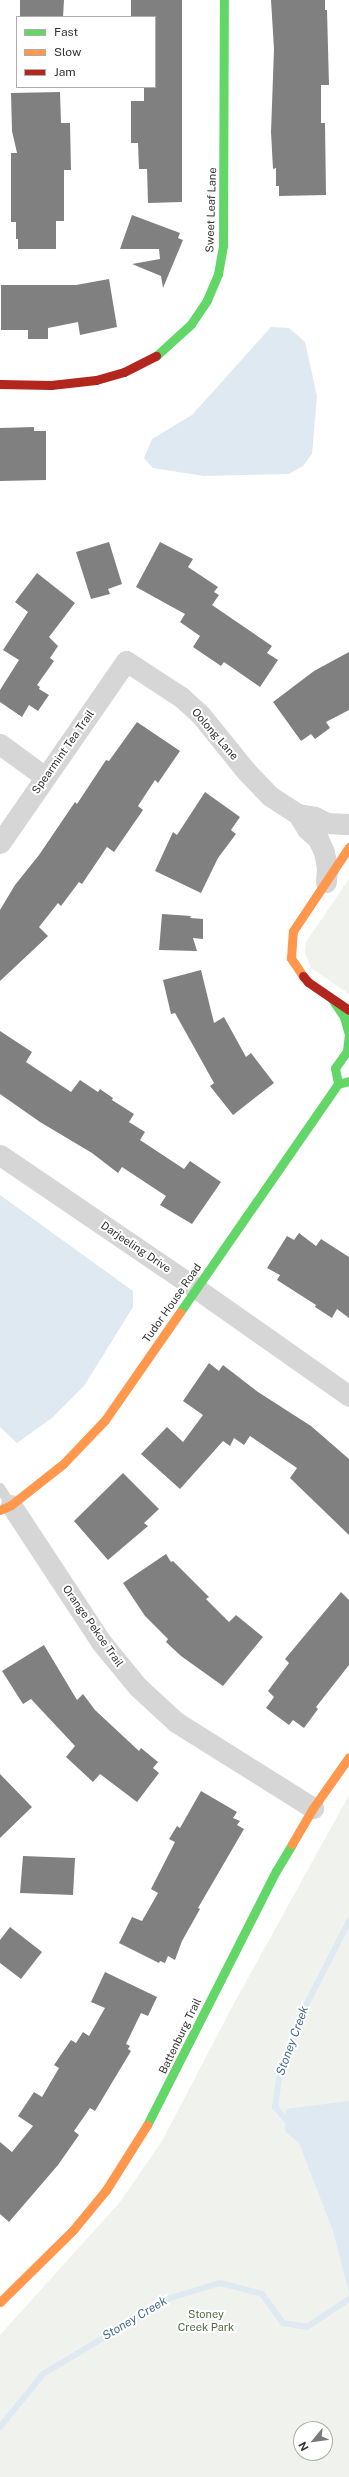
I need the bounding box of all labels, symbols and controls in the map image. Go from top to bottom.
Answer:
legend [16,16,156,88]
text: Fast [54,25,78,39]
text: Slow [54,45,81,59]
text: Jam [54,65,76,79]
street label: Sweet Leaf Lane [203,167,219,253]
street label: Oolong Lane [189,705,241,763]
street label: Spearmint Tea Trail [29,708,97,796]
street label: Darjeeling Drive [98,1219,174,1275]
street label: Tudor House Road [140,1261,204,1345]
street label: Orange Pekoe Trail [60,1583,126,1669]
street label: Battenburg Trail [156,1996,204,2076]
water label: Stoney Creek [274,2004,312,2078]
water label: Stoney Creek [100,2294,170,2344]
park label: Stoney Creek Park [178,2308,234,2334]
north arrow [293,2421,333,2461]
text: N [296,2440,311,2453]

